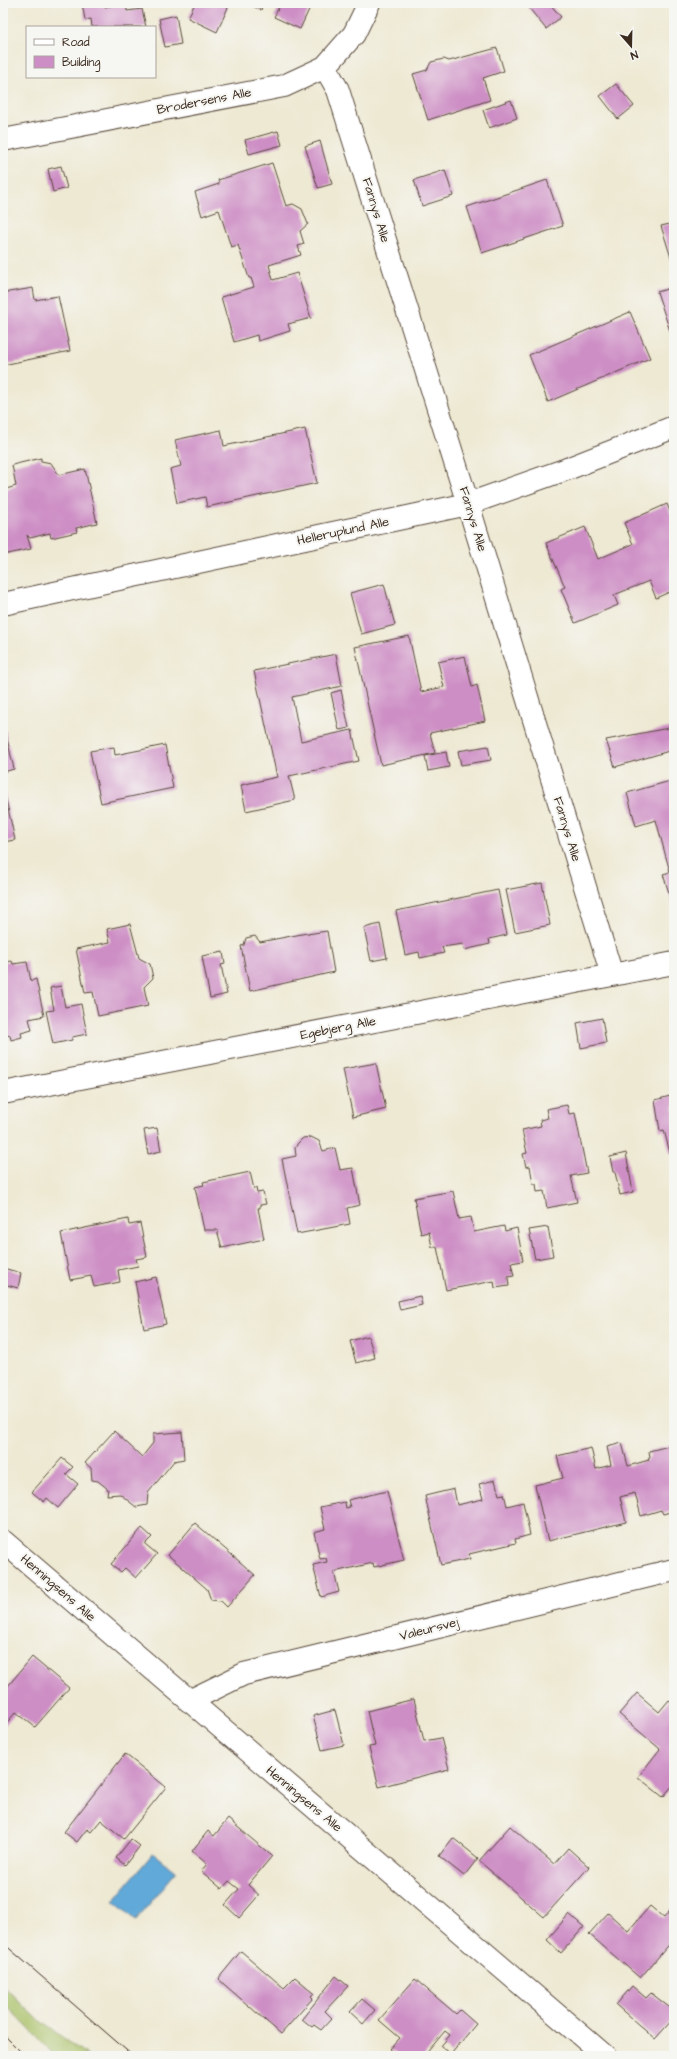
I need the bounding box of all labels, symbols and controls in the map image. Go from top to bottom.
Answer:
legend [26,26,156,78]
north arrow [611,26,651,66]
text: Road [62,34,90,51]
text: N [628,47,640,63]
text: Building [62,54,100,72]
street label: Brodersens Alle [155,83,253,119]
street label: Fannys Alle [357,175,394,245]
street label: Fannys Alle [454,484,491,554]
street label: Helleruplund Alle [295,512,391,550]
street label: Fannys Alle [548,794,585,864]
street label: Egebjerg Alle [299,1012,378,1045]
street label: Henningsens Alle [16,1550,99,1626]
street label: Valeursvej [398,1613,461,1645]
street label: Henningsens Alle [261,1762,346,1837]

